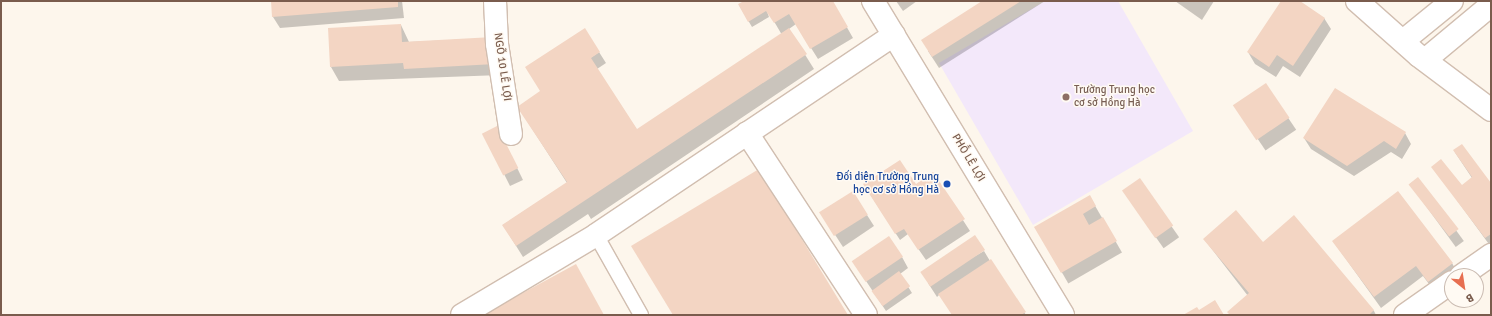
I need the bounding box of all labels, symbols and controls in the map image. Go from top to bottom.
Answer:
street label: NGÕ 10 LÊ LỢI [491,32,513,102]
place label: Trường Trung học cơ sở Hồng Hà [1074,84,1155,110]
marker: Trường Trung học cơ sở Hồng Hà [1061,92,1071,102]
street label: PHỐ LÊ LỢI [949,132,987,184]
place label: Đối diện Trường Trung học cơ sở Hồng Hà [836,171,939,197]
marker: Đối diện Trường Trung học cơ sở Hồng Hà [942,179,952,189]
north arrow [1444,268,1484,308]
text: B [1464,291,1476,305]

